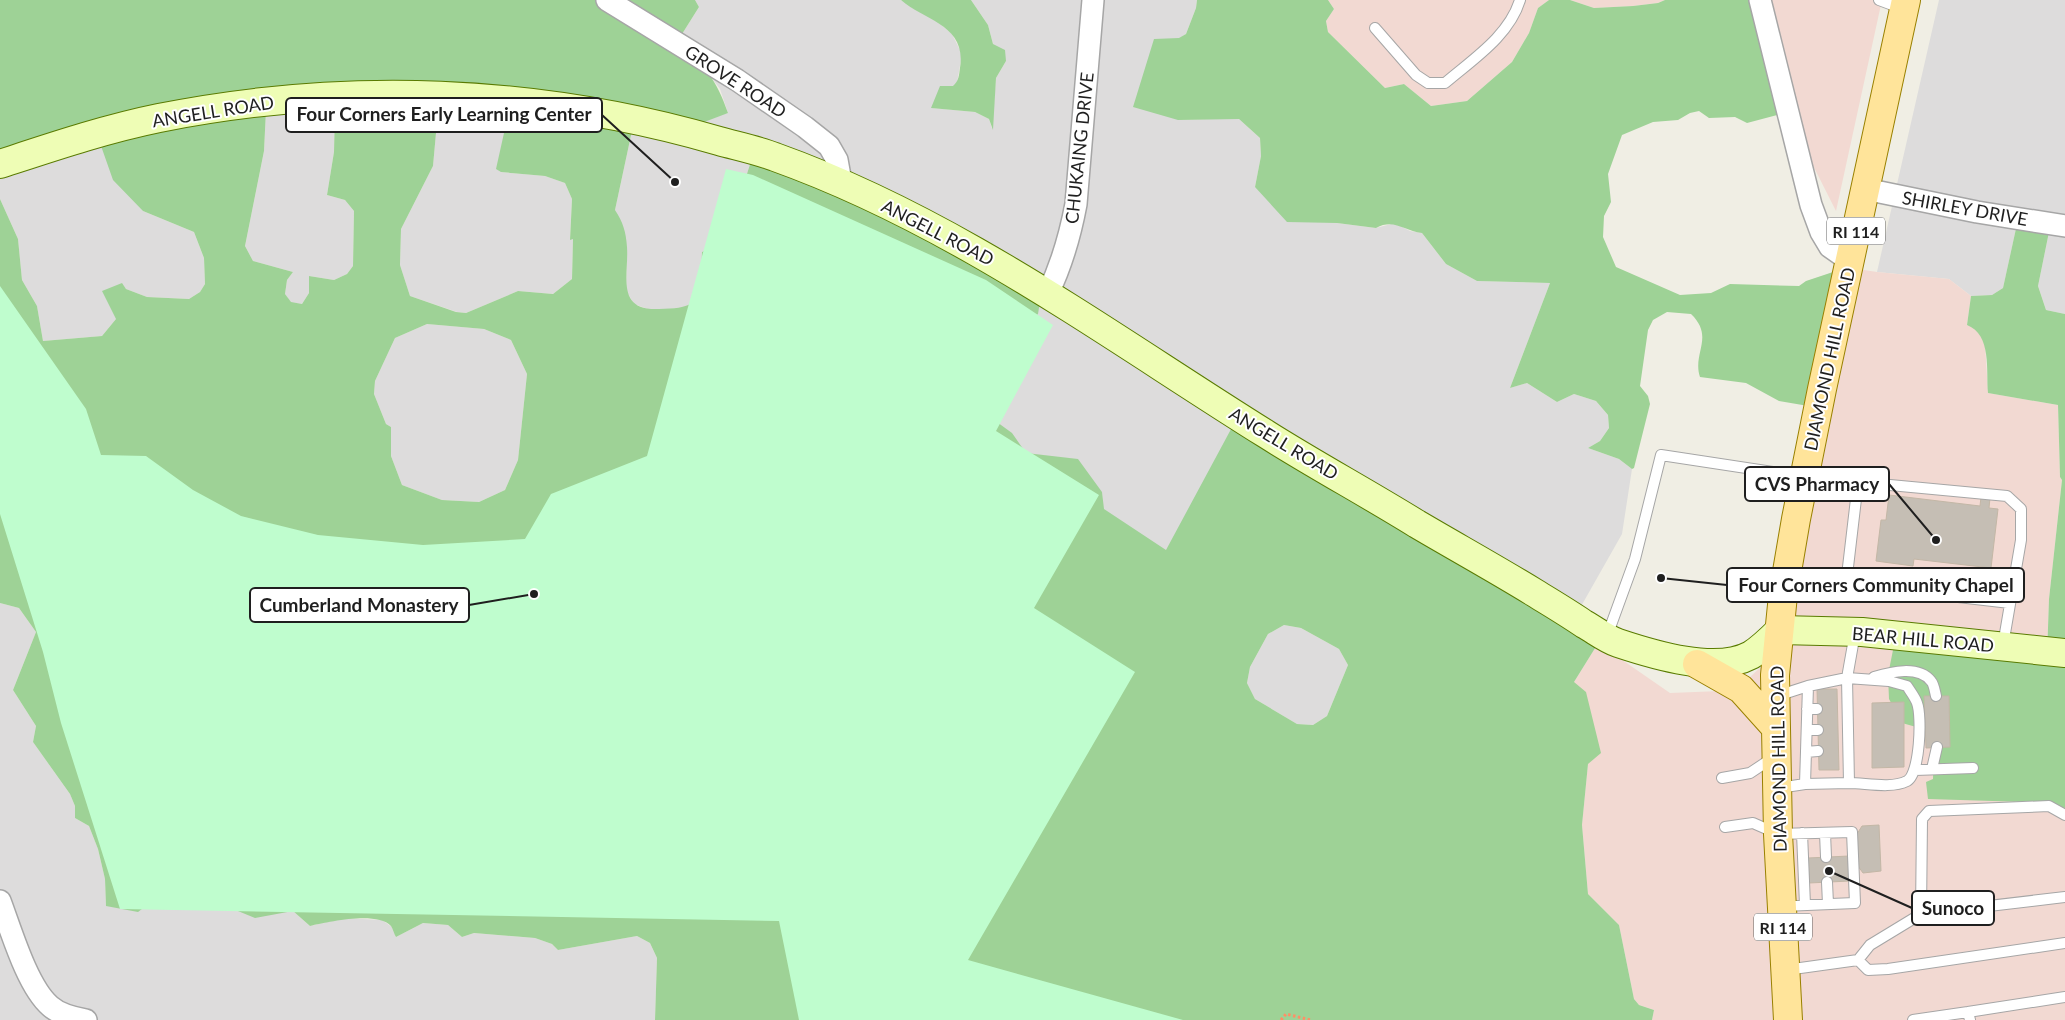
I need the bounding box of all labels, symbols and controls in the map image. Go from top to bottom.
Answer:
street label: GROVE ROAD [681,40,791,122]
street label: CHUKAING DRIVE [1060,71,1098,225]
street label: ANGELL ROAD [150,91,276,131]
callout: Four Corners Early Learning Center [286,98,602,132]
text: Four Corners Early Learning Center [296,102,592,125]
street label: SHIRLEY DRIVE [1900,186,2030,230]
street label: ANGELL ROAD [878,194,998,270]
road number: RI 114 [1827,218,1885,245]
street label: DIAMOND HILL ROAD [1799,265,1859,453]
street label: ANGELL ROAD [1226,402,1342,484]
callout: CVS Pharmacy [1745,467,1889,501]
text: CVS Pharmacy [1755,472,1880,495]
callout: Four Corners Community Chapel [1727,568,2024,602]
text: Four Corners Community Chapel [1738,573,2014,596]
callout: Cumberland Monastery [250,588,469,622]
text: Cumberland Monastery [259,593,460,616]
street label: BEAR HILL ROAD [1851,622,1995,656]
street label: DIAMOND HILL ROAD [1765,666,1791,852]
callout: Sunoco [1912,891,1994,925]
text: Sunoco [1922,896,1984,919]
road number: RI 114 [1754,914,1812,940]

